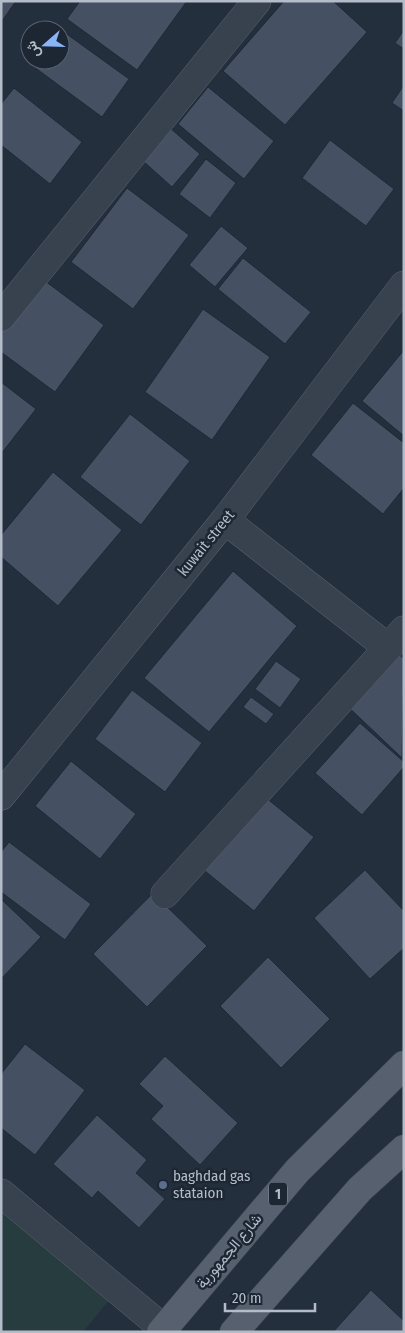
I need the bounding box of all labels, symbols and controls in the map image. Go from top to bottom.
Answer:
north arrow [20,20,70,70]
text: ش [22,38,44,60]
street label: kuwait street [174,506,238,580]
place label: baghdad gas stataion [173,1167,250,1202]
marker: baghdad gas stataion [157,1179,169,1191]
road number: 1 [269,1182,287,1206]
street label: شارع الجمهورية [193,1210,267,1293]
scale bar [225,1280,315,1312]
text: 20 m [232,1289,262,1307]

